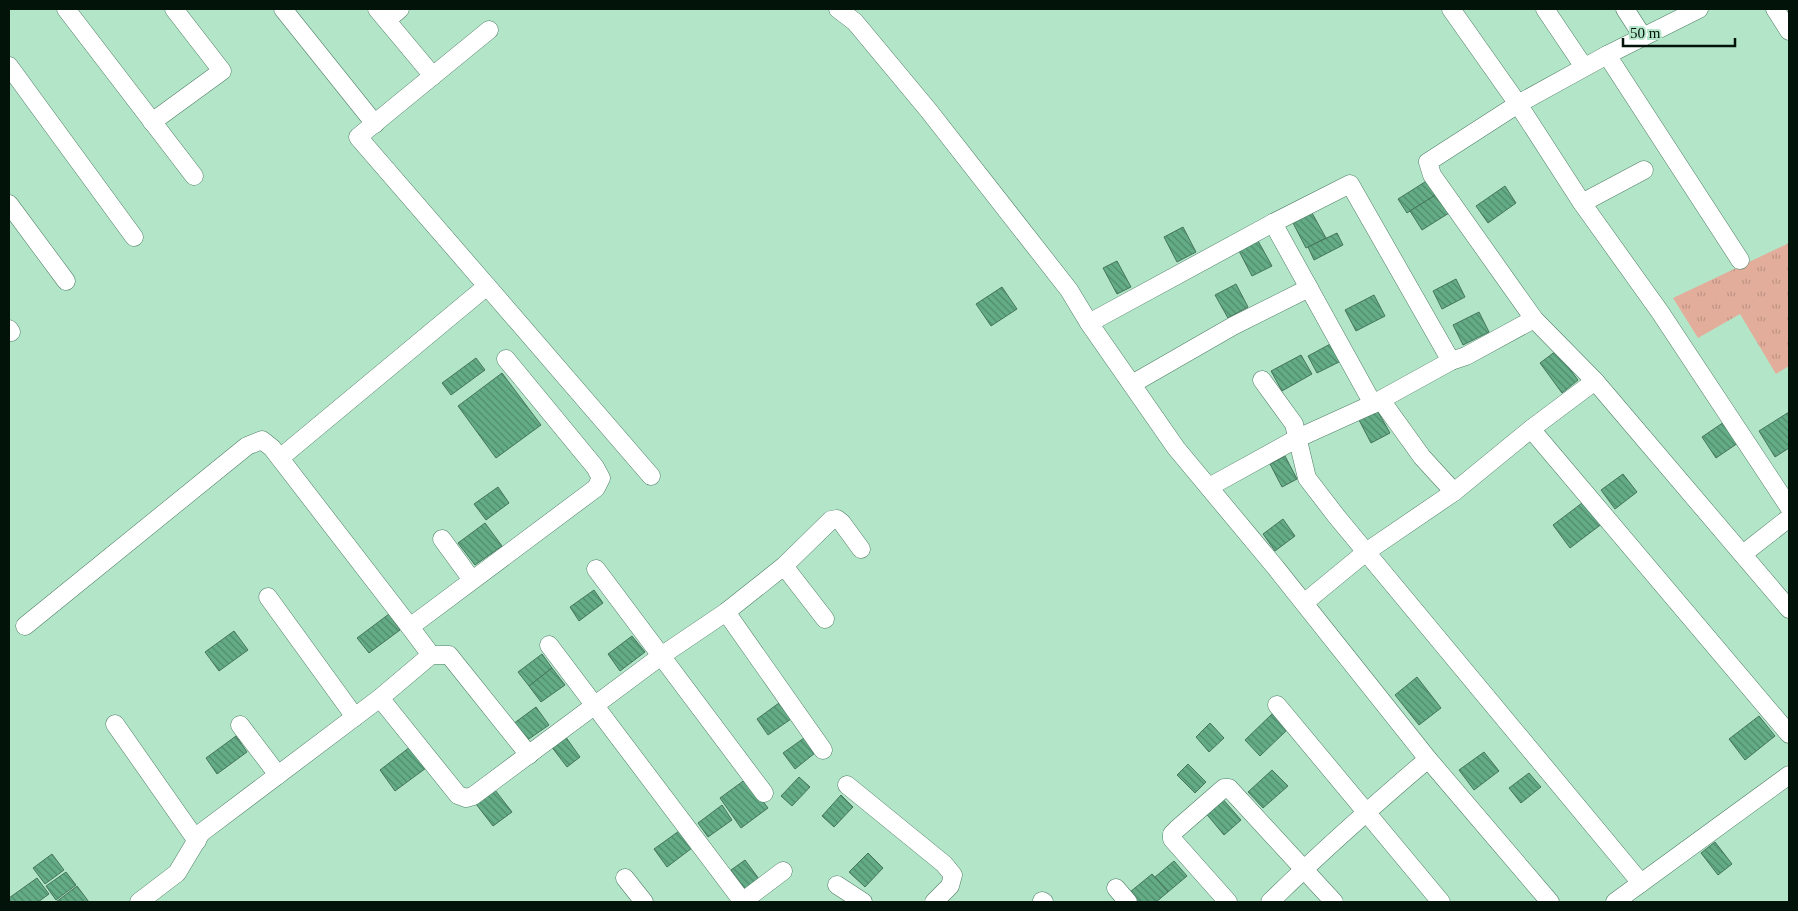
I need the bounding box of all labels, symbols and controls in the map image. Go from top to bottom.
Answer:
scale bar [1623,15,1736,47]
text: 50 m [1630,25,1661,41]

